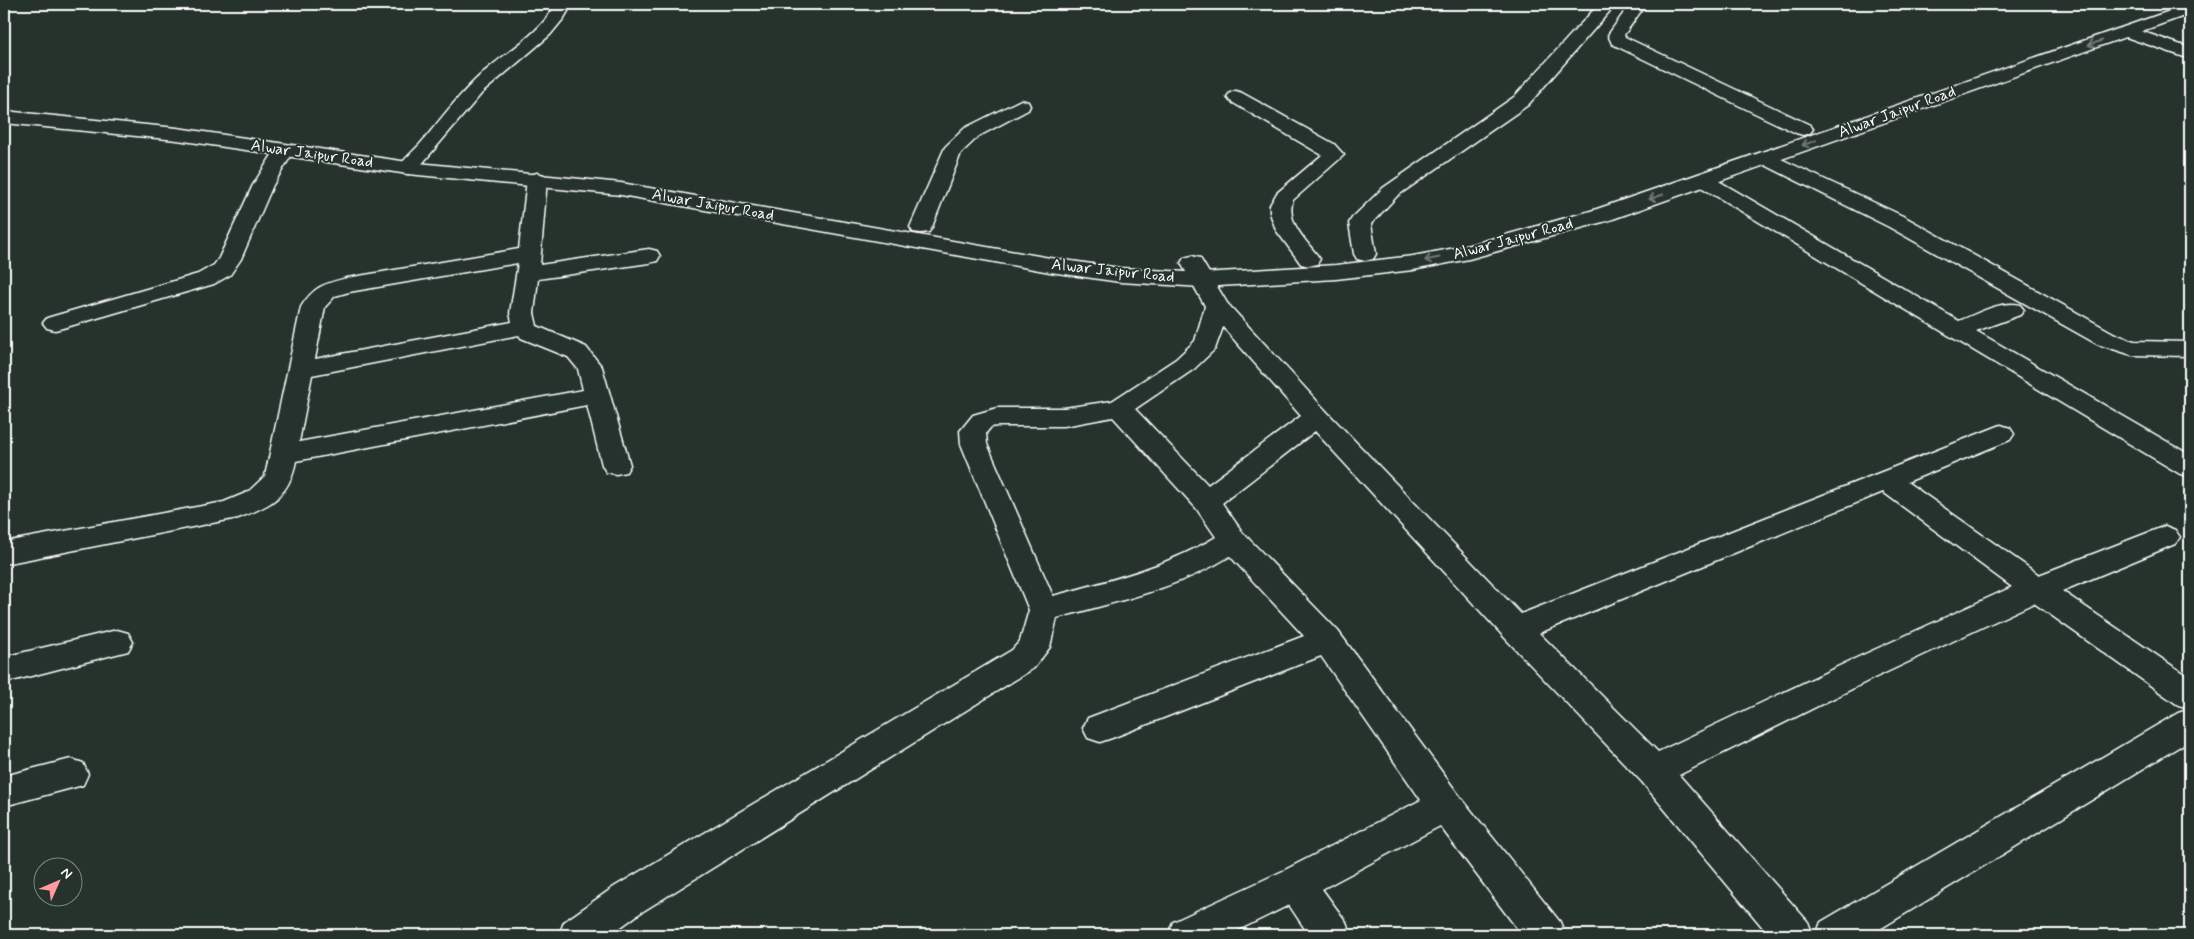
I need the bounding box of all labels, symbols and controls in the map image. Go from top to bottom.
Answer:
one-way arrow [2087,39,2103,49]
street label: Alwar Jaipur Road [1835,81,1959,143]
street label: Alwar Jaipur Road [249,135,375,173]
one-way arrow [1802,139,1818,148]
street label: Alwar Jaipur Road [650,184,776,226]
one-way arrow [1648,192,1664,202]
street label: Alwar Jaipur Road [1451,213,1575,265]
street label: Alwar Jaipur Road [1050,254,1176,288]
one-way arrow [1425,255,1441,265]
north arrow [32,856,82,906]
text: N [57,864,76,883]

